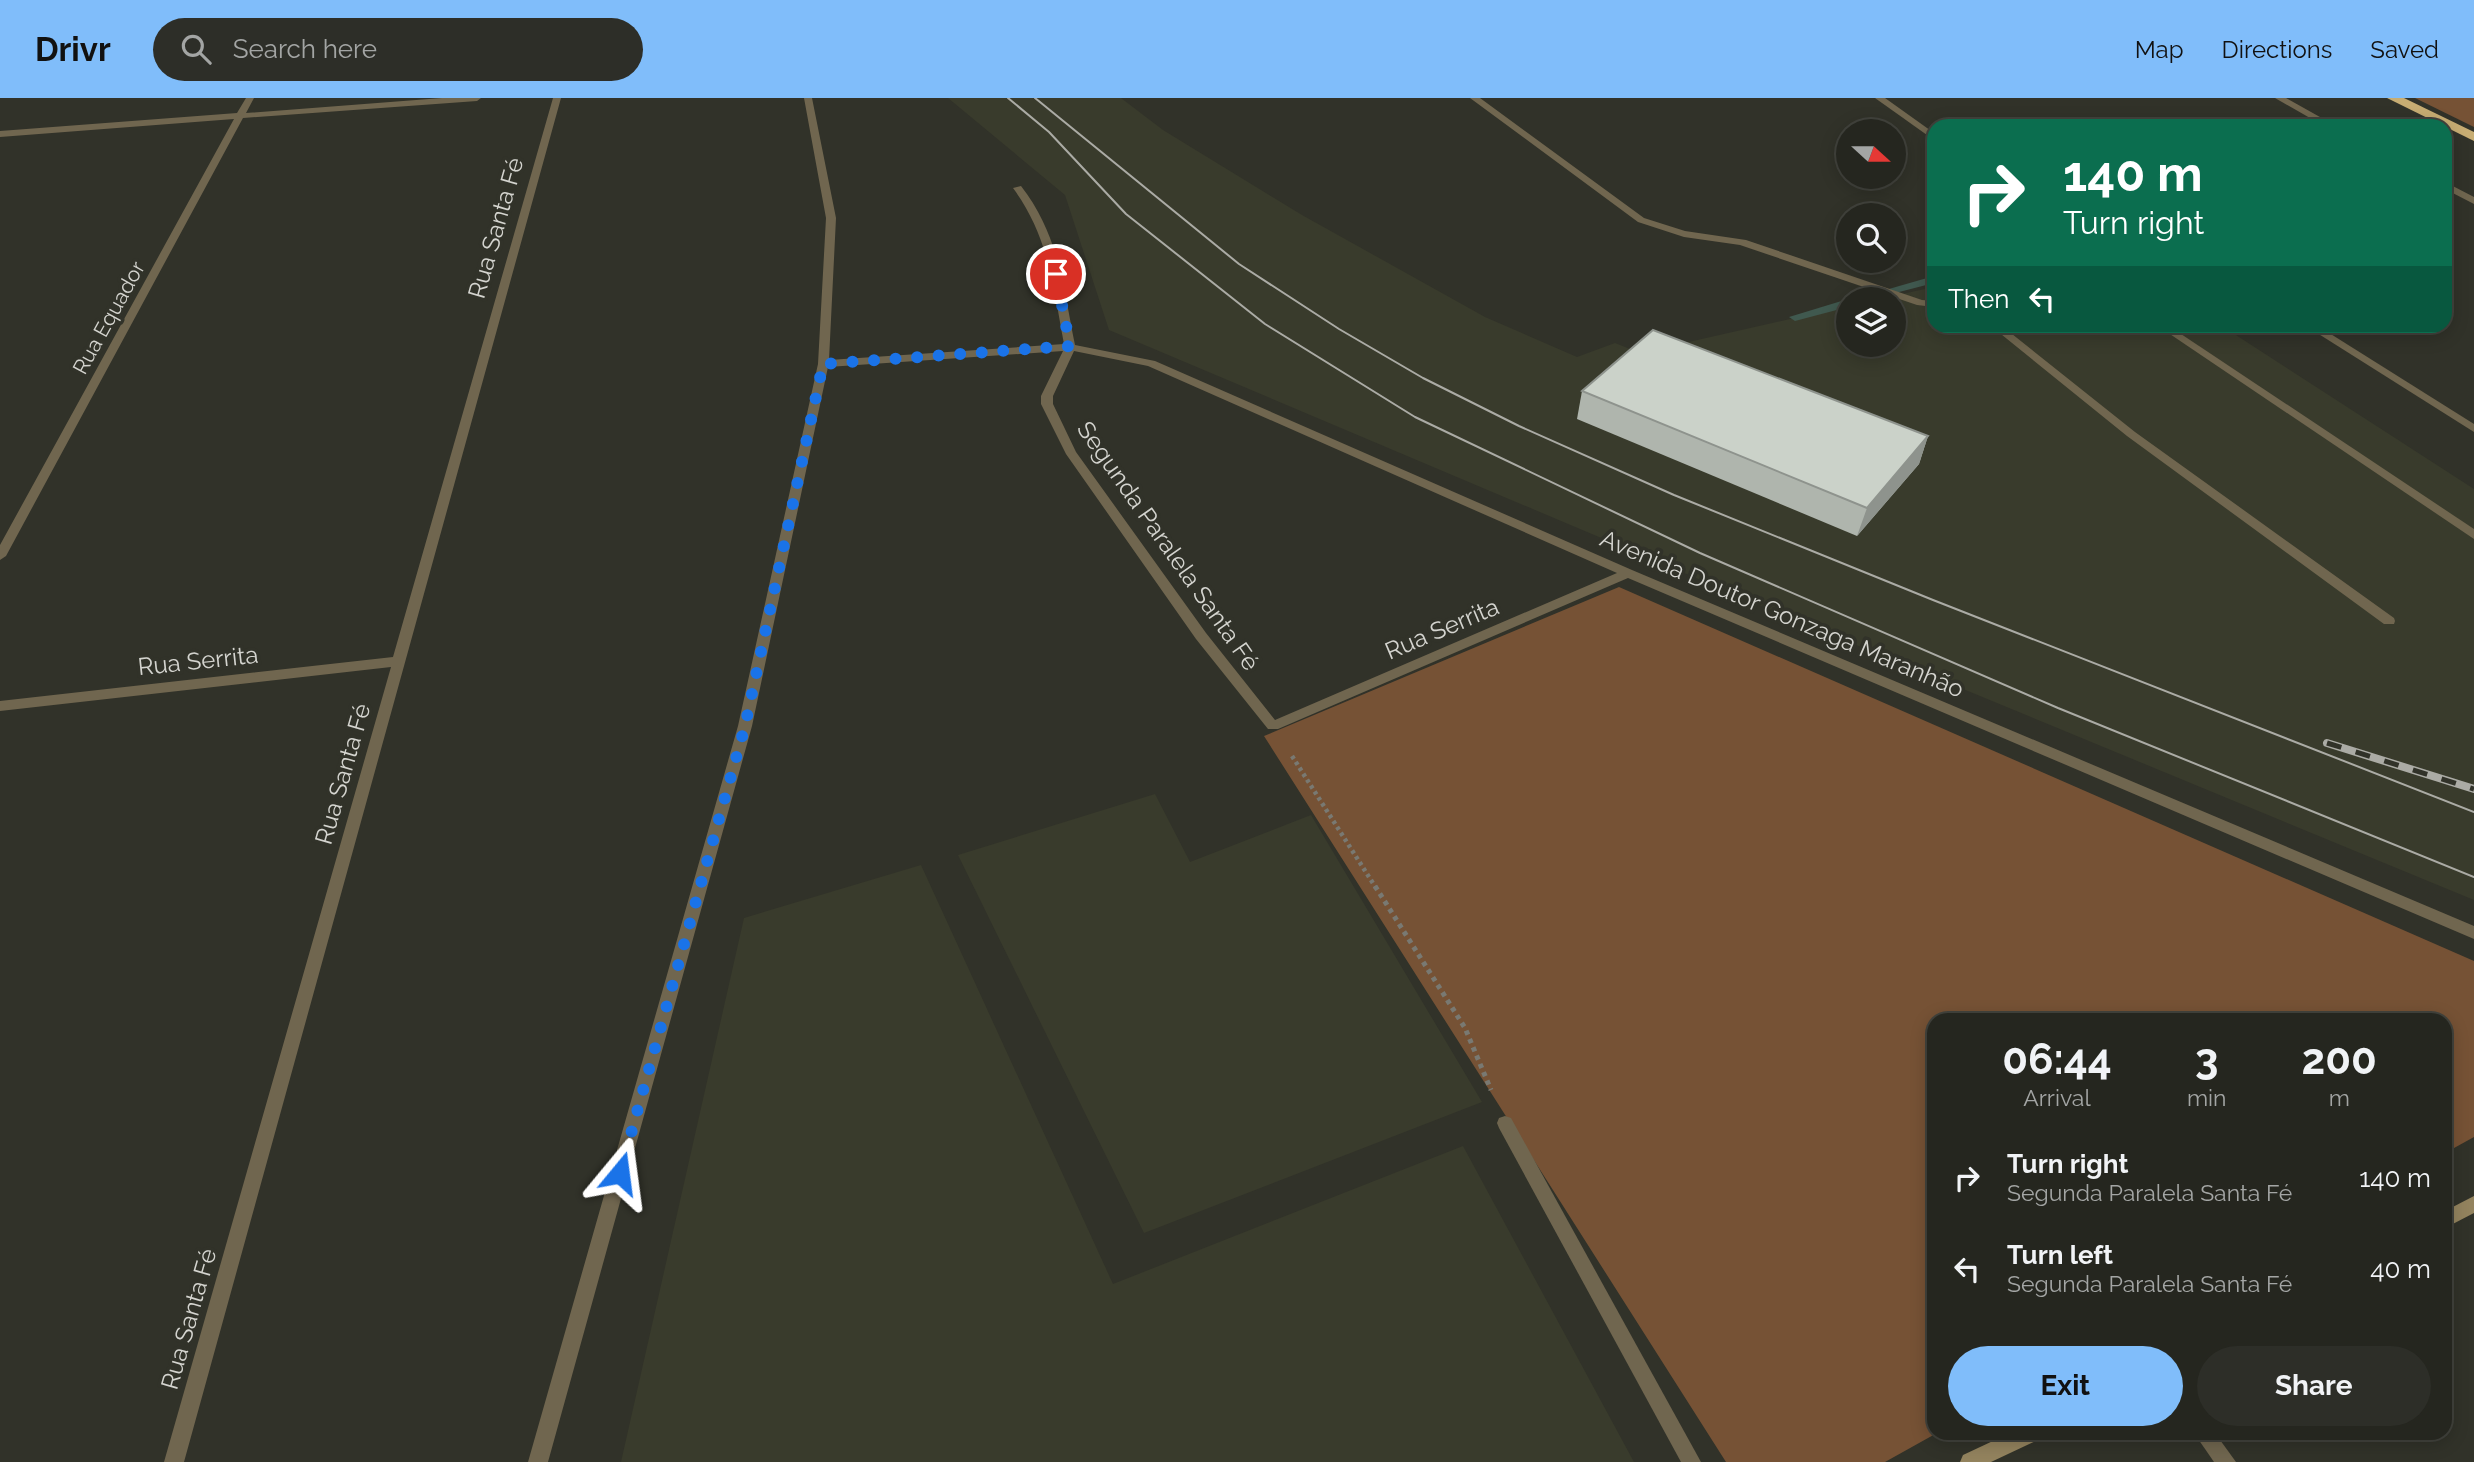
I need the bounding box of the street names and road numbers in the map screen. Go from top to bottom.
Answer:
street label: Rua Santa Fé [462,154,529,302]
street label: Rua Equador [67,256,150,379]
street label: Segunda Paralela Santa Fé [1071,415,1266,676]
street label: Avenida Doutor Gonzaga Maranhão [1596,524,1968,704]
street label: Rua Serrita [1381,592,1503,665]
street label: Rua Serrita [136,640,260,681]
street label: Rua Santa Fé [309,700,376,848]
street label: Rua Santa Fé [155,1245,222,1393]

